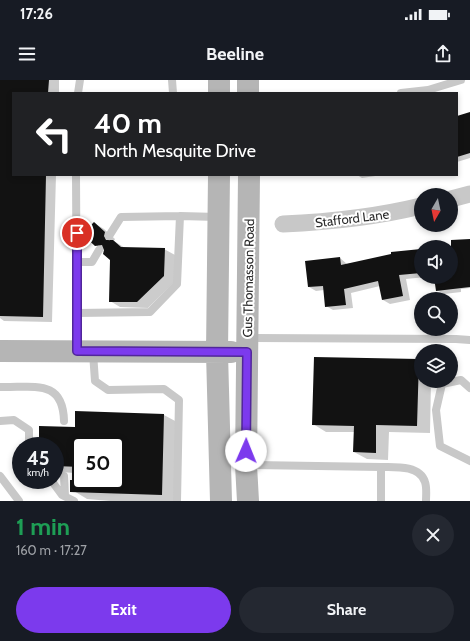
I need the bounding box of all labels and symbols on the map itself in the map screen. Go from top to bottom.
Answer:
north arrow [414,188,458,232]
street label: Stafford Lane [314,205,390,230]
pin [60,216,94,250]
street label: Gus Thomasson Road [239,218,257,338]
position arrow [225,430,267,472]
speed limit sign: 50 [72,437,124,489]

